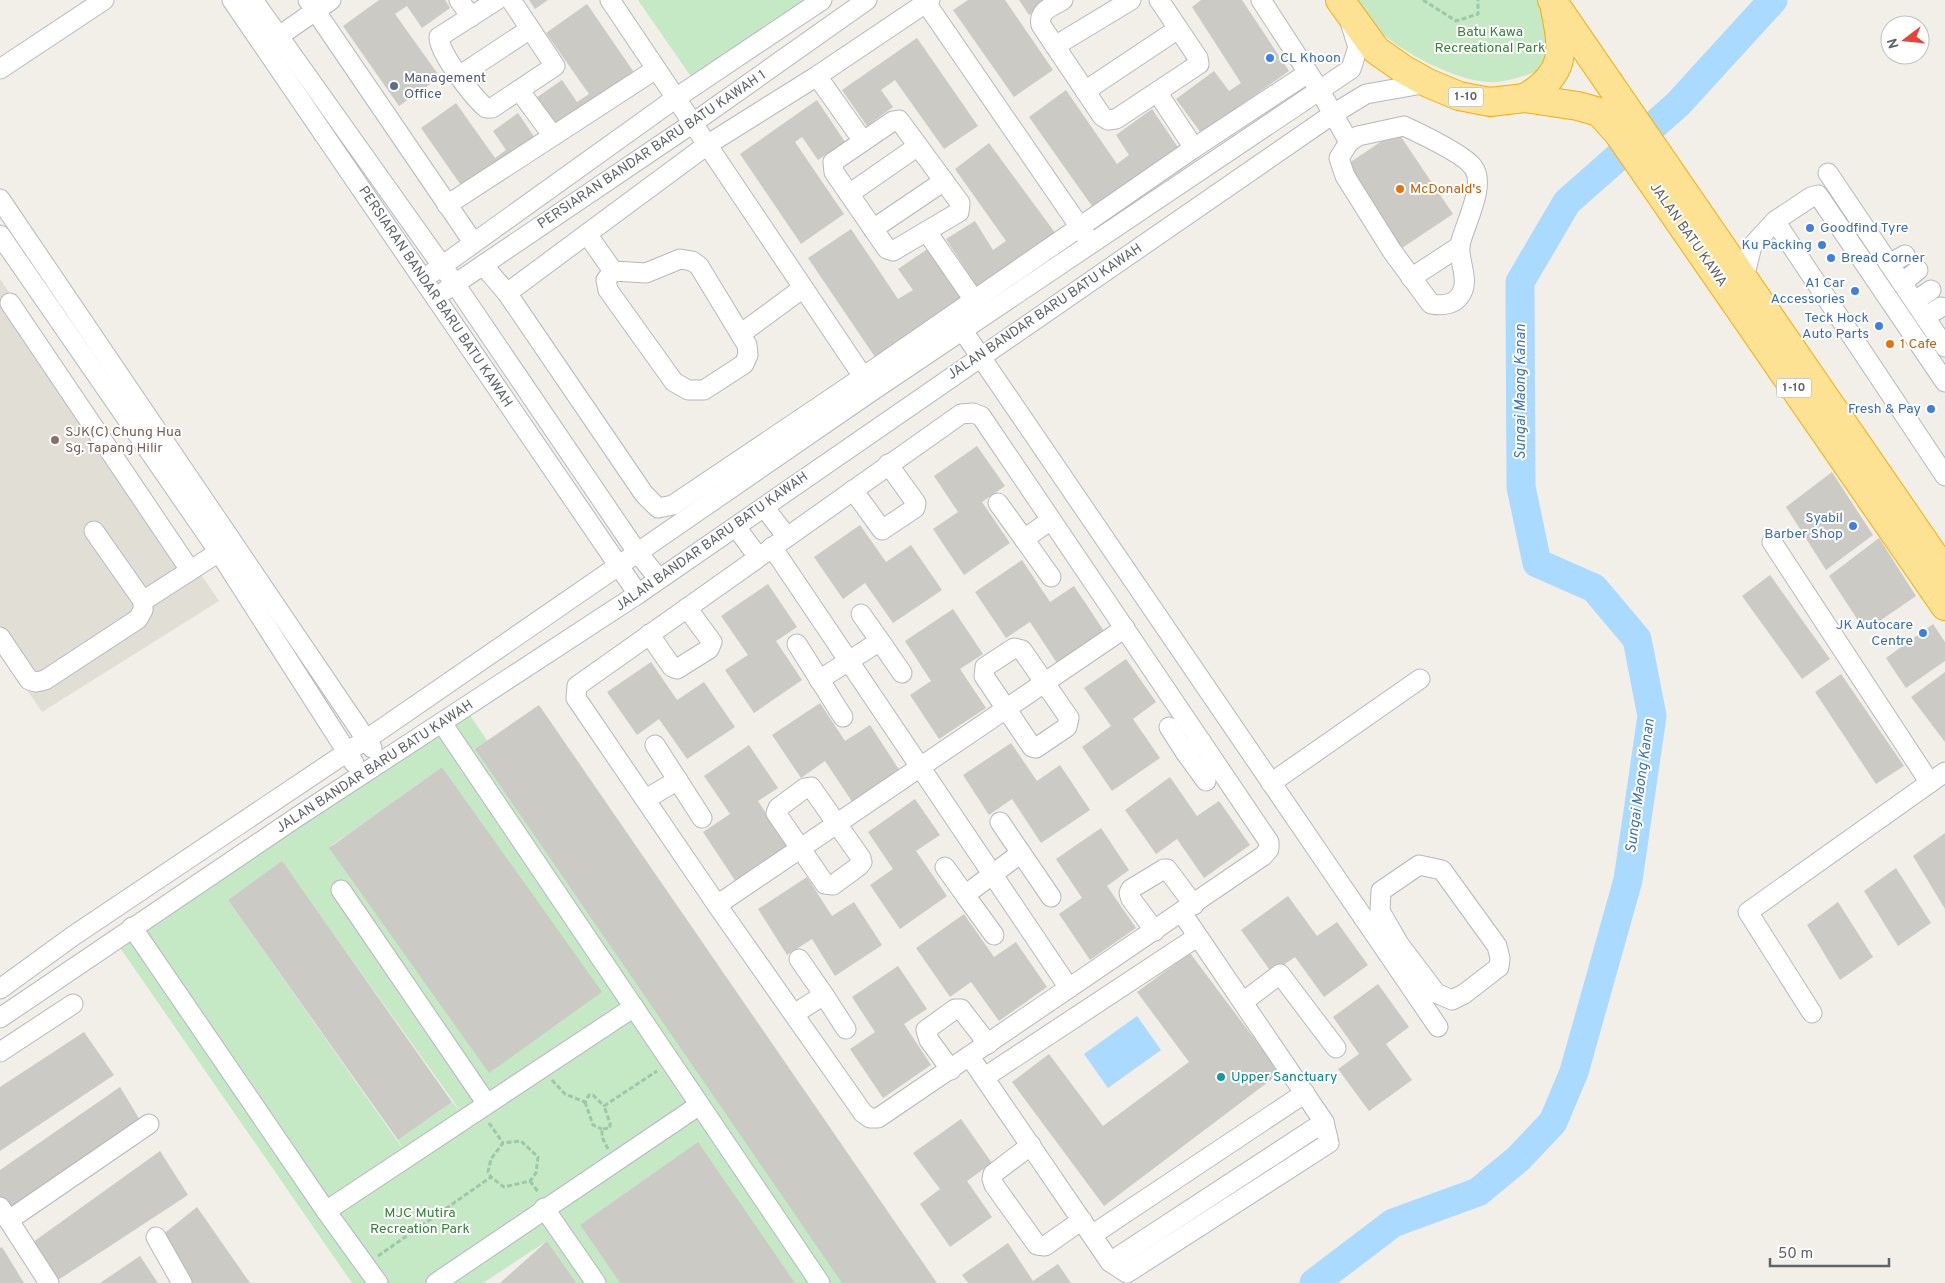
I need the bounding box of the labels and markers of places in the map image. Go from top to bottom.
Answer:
place label: CL Khoon [1280,50,1341,67]
marker: CL Khoon [1264,52,1276,64]
place label: Management Office [404,70,486,103]
marker: Management Office [388,80,400,92]
place label: McDonald's [1410,181,1482,198]
marker: McDonald's [1394,183,1406,195]
place label: Goodfind Tyre [1820,220,1908,237]
marker: Goodfind Tyre [1804,222,1816,234]
place label: Ku Packing [1742,237,1812,254]
marker: Ku Packing [1816,239,1828,251]
place label: Bread Corner [1841,250,1925,267]
marker: Bread Corner [1825,252,1837,264]
place label: A1 Car Accessories [1770,275,1846,308]
marker: A1 Car Accessories [1849,285,1861,297]
place label: Teck Hock Auto Parts [1802,310,1869,343]
marker: Teck Hock Auto Parts [1873,320,1885,332]
place label: 1 Cafe [1900,336,1937,353]
marker: 1 Cafe [1884,338,1896,350]
place label: Fresh & Pay [1848,401,1921,418]
marker: Fresh & Pay [1925,403,1937,415]
place label: SJK(C) Chung Hua Sg. Tapang Hilir [65,424,181,457]
marker: SJK(C) Chung Hua Sg. Tapang Hilir [49,434,61,446]
place label: Syabil Barber Shop [1764,510,1843,543]
marker: Syabil Barber Shop [1847,520,1859,532]
place label: JK Autocare Centre [1836,617,1913,650]
marker: JK Autocare Centre [1917,627,1929,639]
place label: Upper Sanctuary [1231,1069,1337,1086]
marker: Upper Sanctuary [1215,1071,1227,1083]

